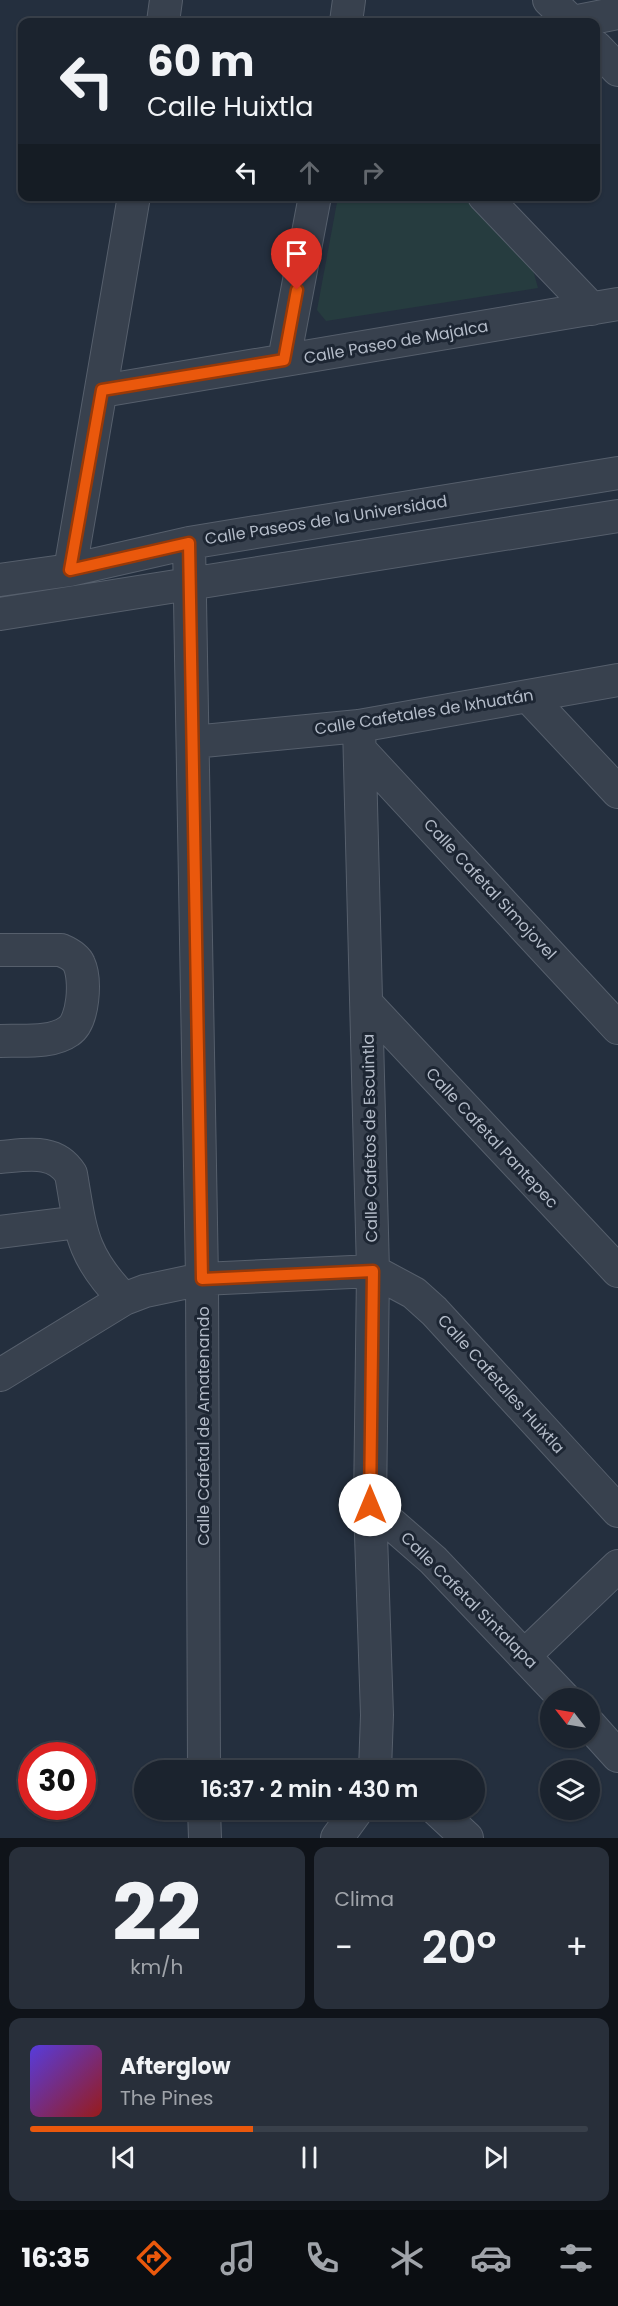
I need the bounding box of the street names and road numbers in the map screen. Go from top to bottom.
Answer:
street label: Calle Paseo de Majalca [302,314,490,370]
street label: Calle Paseos de la Universidad [203,489,449,551]
street label: Calle Cafetales de Ixhuatán [313,683,535,741]
street label: Calle Cafetal Simojovel [418,813,562,965]
street label: Calle Cafetos de Escuintla [357,1034,383,1242]
street label: Calle Cafetal Pantepec [421,1063,564,1214]
street label: Calle Cafetal de Amatenando [192,1306,215,1546]
street label: Calle Cafetales Huixtla [432,1309,570,1459]
street label: Calle Cafetal Sintalapa [395,1526,543,1674]

